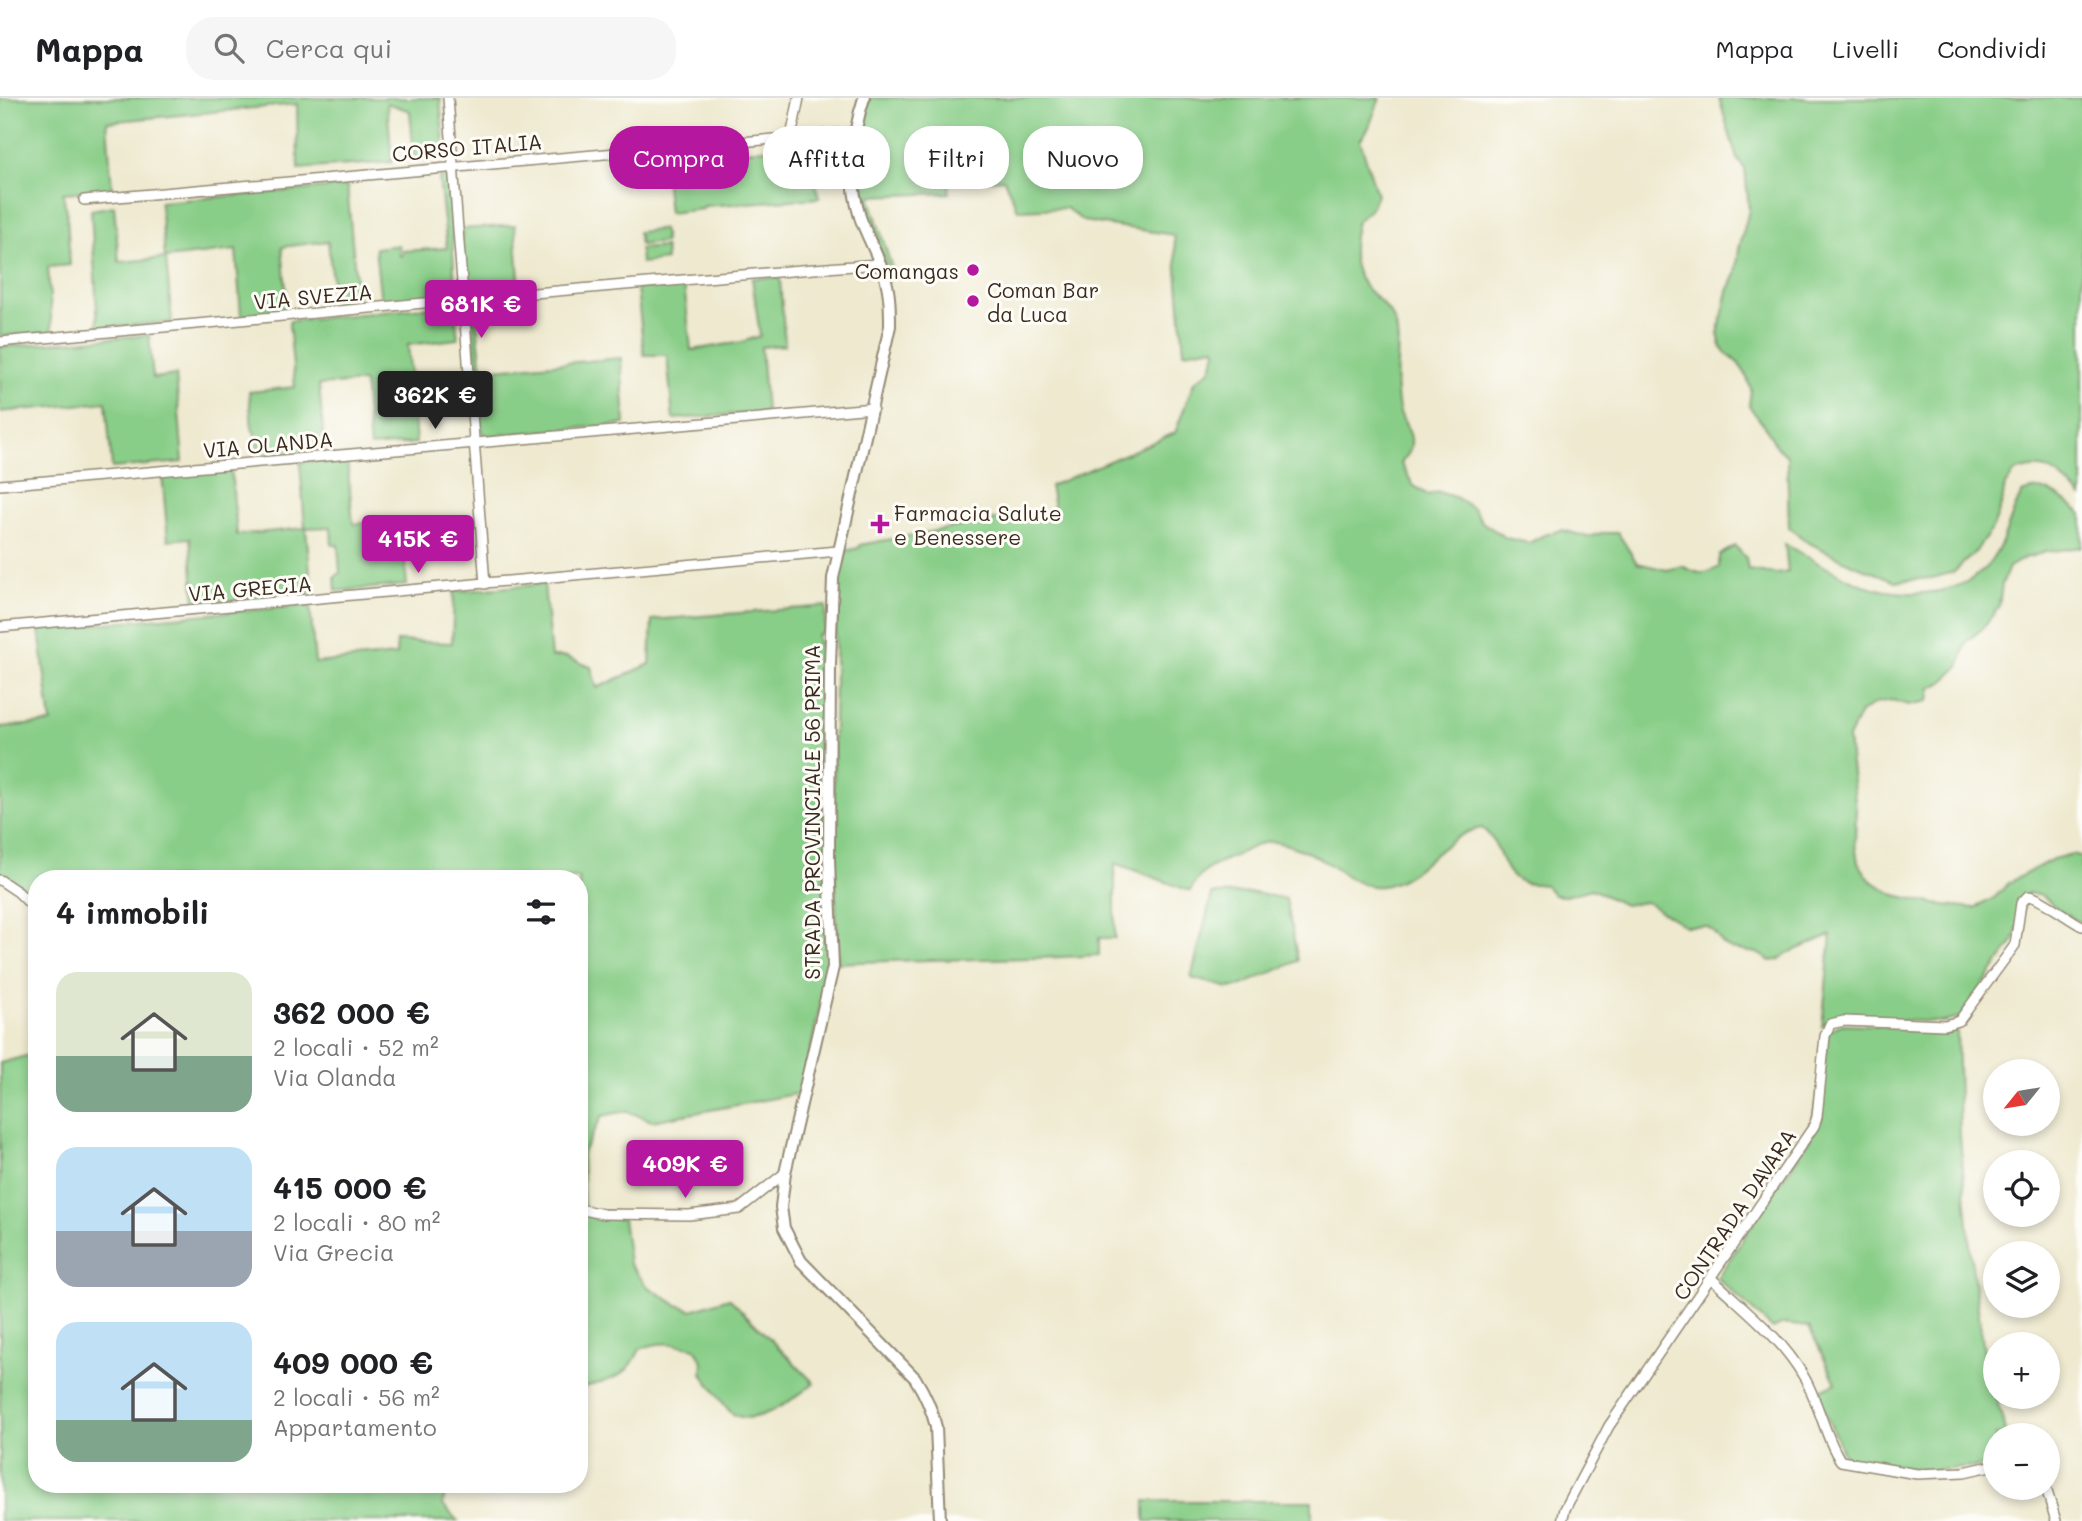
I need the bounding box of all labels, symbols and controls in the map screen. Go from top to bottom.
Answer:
search box [186,17,676,80]
text: Mappa [35,27,144,70]
icon: search [210,29,248,67]
text: Cerca qui [266,31,392,65]
text: Mappa [1716,33,1794,64]
text: Livelli [1832,33,1899,64]
text: Condividi [1937,33,2047,64]
chip: Compra [609,126,749,189]
chip: Affitta [763,126,890,189]
chip: Filtri [904,126,1009,189]
chip: Nuovo [1023,126,1143,189]
street label: CORSO ITALIA [391,127,543,167]
place label: Comangas [855,257,959,284]
marker: Comangas [965,262,981,278]
place label: Coman Bar da Luca [987,276,1099,327]
street label: VIA SVEZIA [252,277,374,315]
pin: 681K € [424,280,538,340]
text: 681K € [441,288,521,318]
marker: Coman Bar da Luca [965,293,981,309]
pin: 362K € [378,372,492,431]
text: 362K € [394,379,476,409]
street label: VIA OLANDA [202,425,334,463]
place label: Farmacia Salute e Benessere [894,499,1062,550]
pin: 415K € [361,516,475,575]
marker: Farmacia Salute e Benessere [872,516,888,532]
text: 415K € [378,523,458,553]
street label: VIA GRECIA [187,569,313,607]
street label: STRADA PROVINCIALE 56 PRIMA [798,644,825,980]
text: 4 immobili [56,892,209,932]
icon: filters [522,893,560,931]
text: 362 000 € [273,992,430,1032]
icon: home [112,1000,196,1084]
text: 2 locali · 52 m² [273,1032,439,1062]
north arrow [1983,1059,2060,1136]
map controls [1983,1059,2060,1500]
text: Via Olanda [273,1062,397,1092]
street label: CONTRADA DAVARA [1667,1123,1801,1305]
pin: 409K € [628,1140,742,1200]
text: 409K € [642,1148,728,1178]
button: locate [1983,1150,2060,1227]
text: 415 000 € [273,1167,427,1207]
icon: home [112,1175,196,1259]
text: 2 locali · 80 m² [273,1207,441,1237]
text: Via Grecia [273,1237,394,1267]
button: layers [1983,1241,2060,1318]
button: + [1983,1332,2060,1409]
text: 409 000 € [273,1342,433,1382]
icon: home [112,1350,196,1434]
text: 2 locali · 56 m² [273,1382,440,1412]
text: Appartamento [273,1412,437,1442]
button: − [1983,1423,2060,1500]

